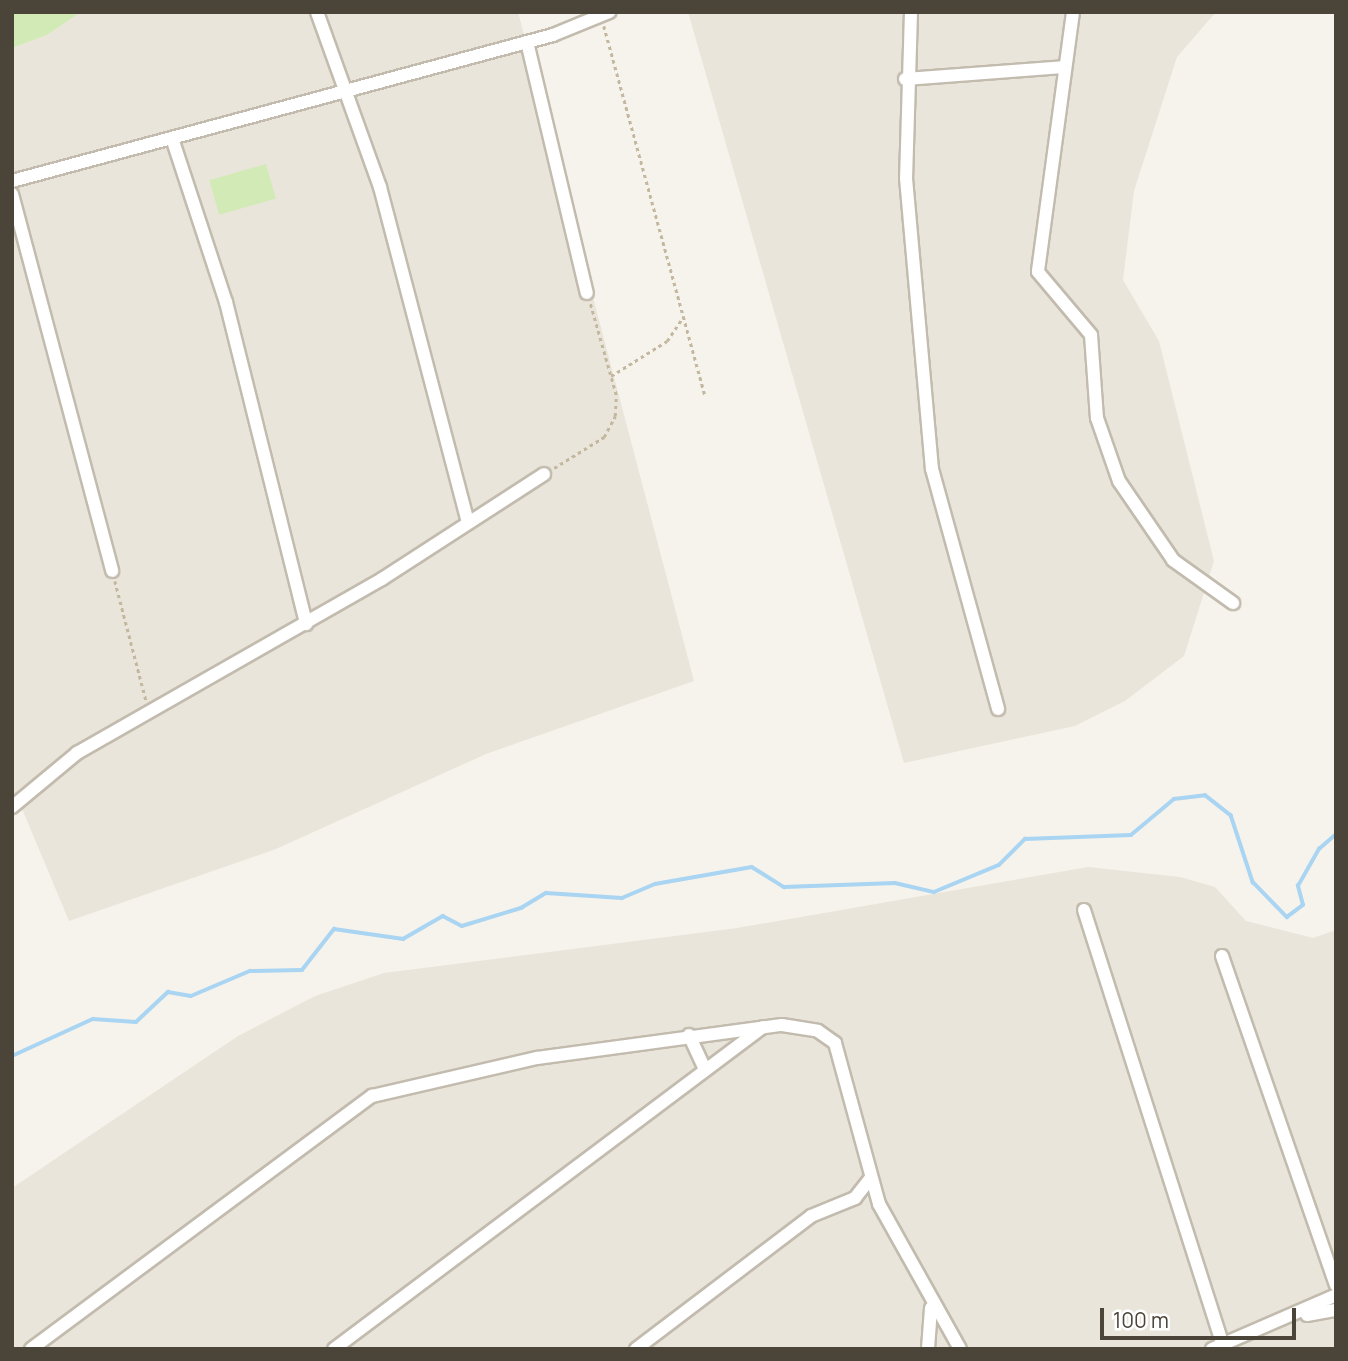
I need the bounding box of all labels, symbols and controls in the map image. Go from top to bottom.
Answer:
scale bar [1103,1294,1299,1338]
text: 100 m [1113,1306,1169,1334]

